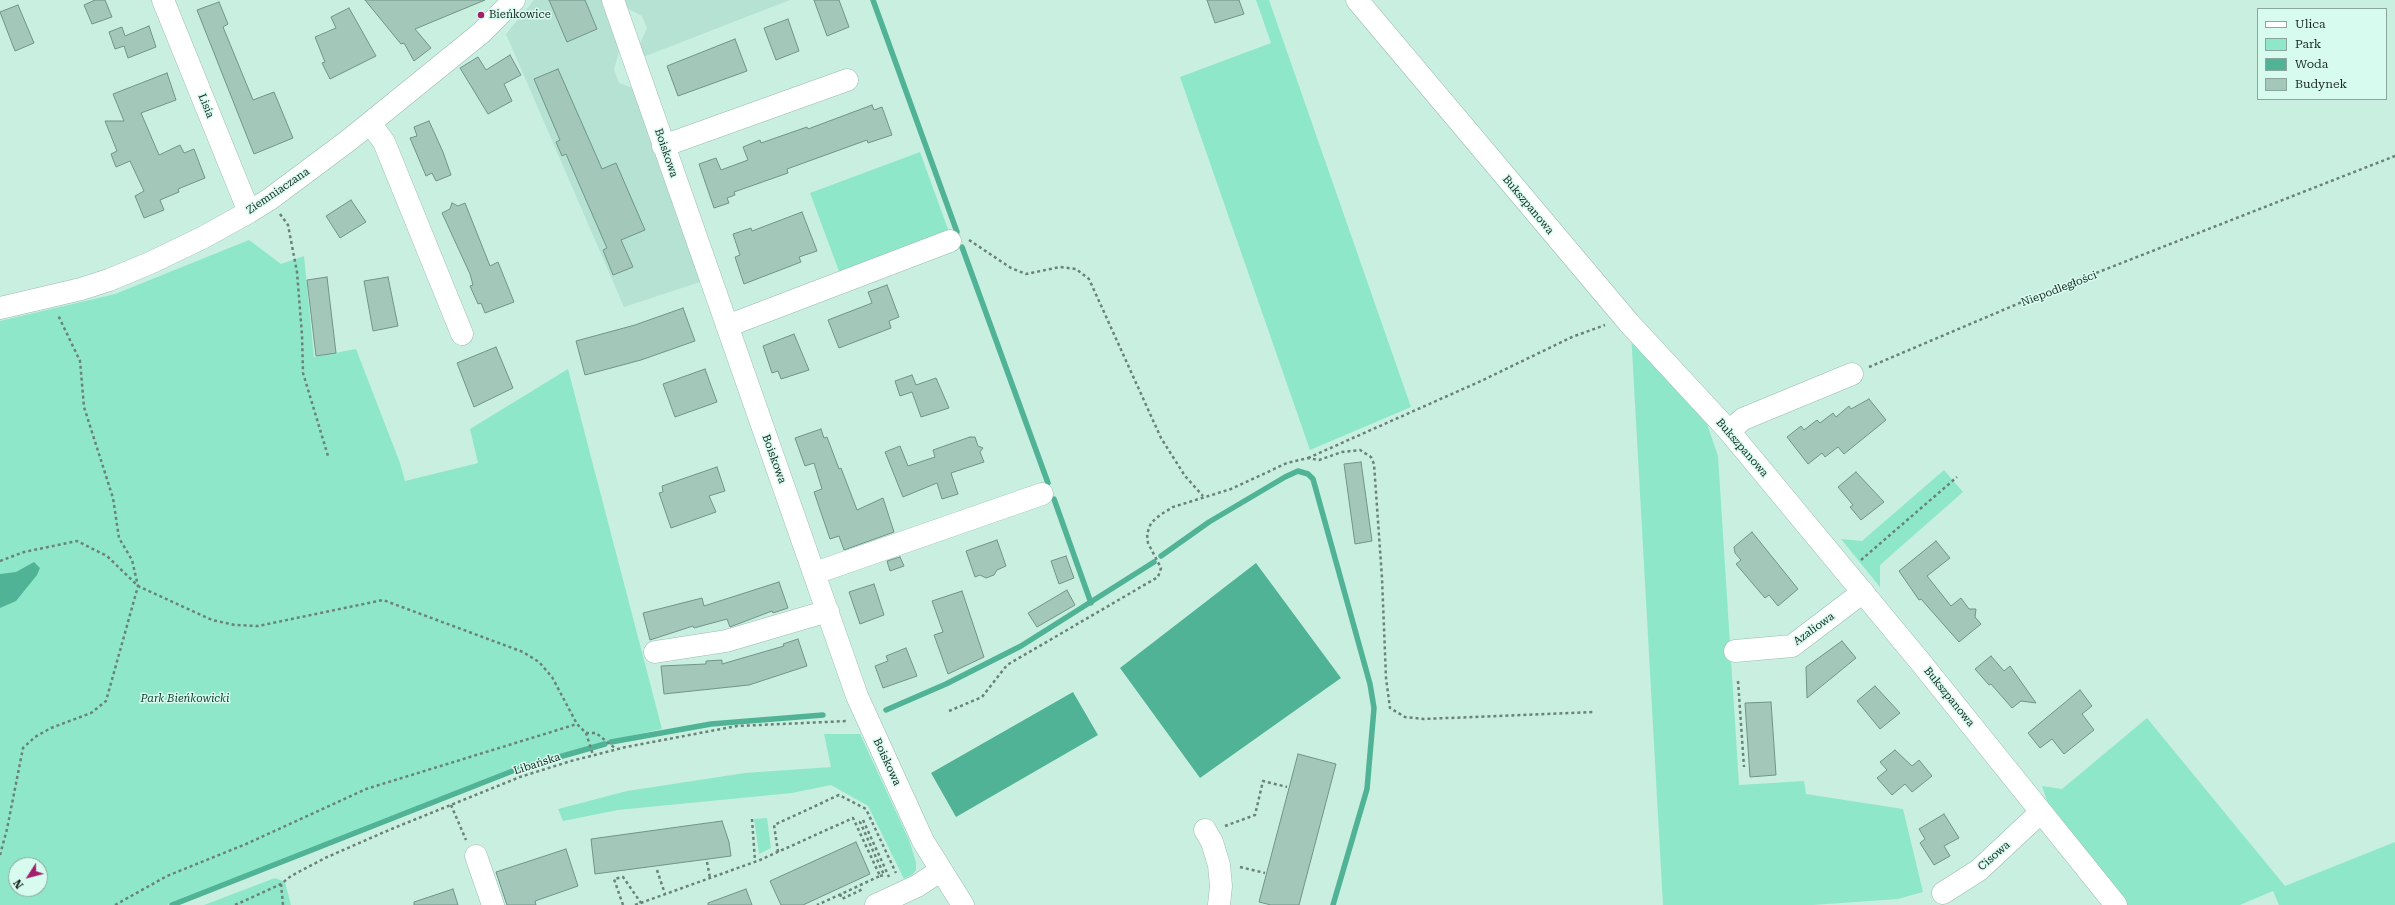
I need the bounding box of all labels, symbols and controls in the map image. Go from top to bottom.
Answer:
place label: Bieńkowice [489,8,551,22]
legend [2257,8,2387,100]
marker: Bieńkowice [476,10,486,20]
text: Ulica [2295,17,2325,31]
text: Park [2295,37,2321,51]
text: Woda [2295,57,2328,71]
text: Budynek [2295,77,2347,91]
street label: Lisia [195,92,217,120]
street label: Boiskowa [651,127,681,179]
street label: Ziemniaczana [244,165,312,217]
street label: Bukszpanowa [1500,173,1556,237]
street label: Niepodległości [2019,268,2099,310]
street label: Bukszpanowa [1713,416,1771,480]
street label: Boiskowa [759,433,789,485]
street label: Azaliowa [1791,610,1837,648]
street label: Bukszpanowa [1921,665,1977,729]
park label: Park Bieńkowicki [140,692,230,706]
street label: Boiskowa [870,736,904,788]
street label: Libańska [512,750,562,778]
street label: Cisowa [1975,839,2013,873]
north arrow [8,857,48,897]
text: N [11,877,26,891]

